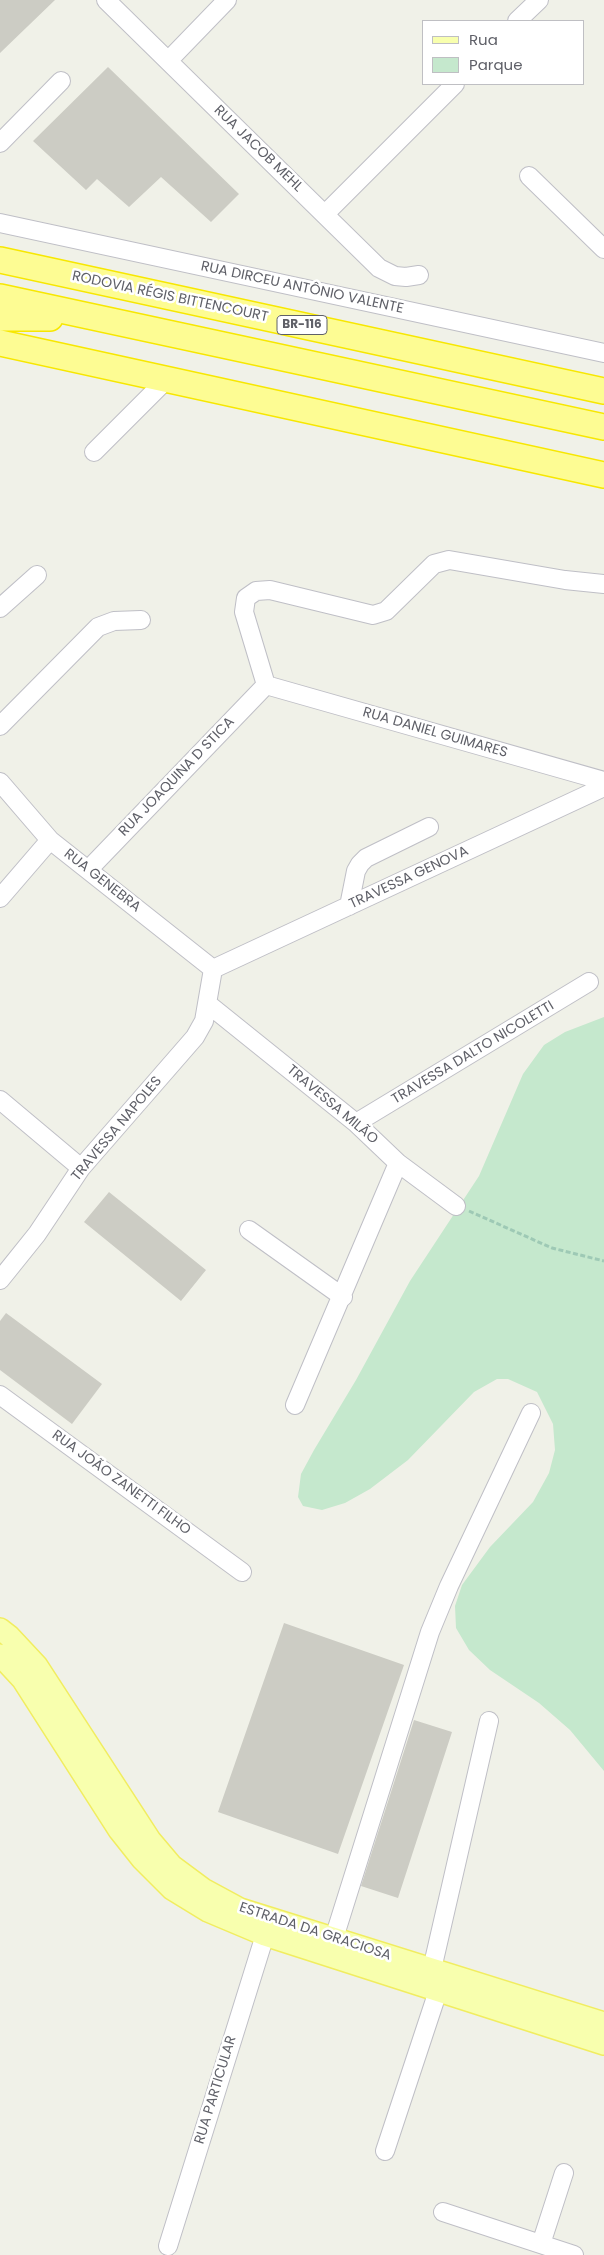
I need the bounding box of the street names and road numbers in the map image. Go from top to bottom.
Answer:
street label: RUA JACOB MEHL [210,102,306,196]
street label: RUA DIRCEU ANTÔNIO VALENTE [199,258,405,318]
street label: RODOVIA RÉGIS BITTENCOURT [70,268,270,326]
road number: BR-116 [277,316,327,334]
street label: RUA DANIEL GUIMARES [361,704,509,762]
street label: RUA JOAQUINA D STICA [116,714,238,840]
street label: TRAVESSA GENOVA [347,843,471,913]
street label: RUA GENEBRA [60,846,144,916]
street label: TRAVESSA DALTO NICOLETTI [389,998,557,1108]
street label: TRAVESSA MILÃO [283,1062,381,1148]
street label: TRAVESSA NAPOLES [68,1073,166,1185]
street label: RUA JOÃO ZANETTI FILHO [48,1427,194,1539]
street label: ESTRADA DA GRACIOSA [237,1899,393,1965]
street label: RUA PARTICULAR [192,2034,240,2146]

